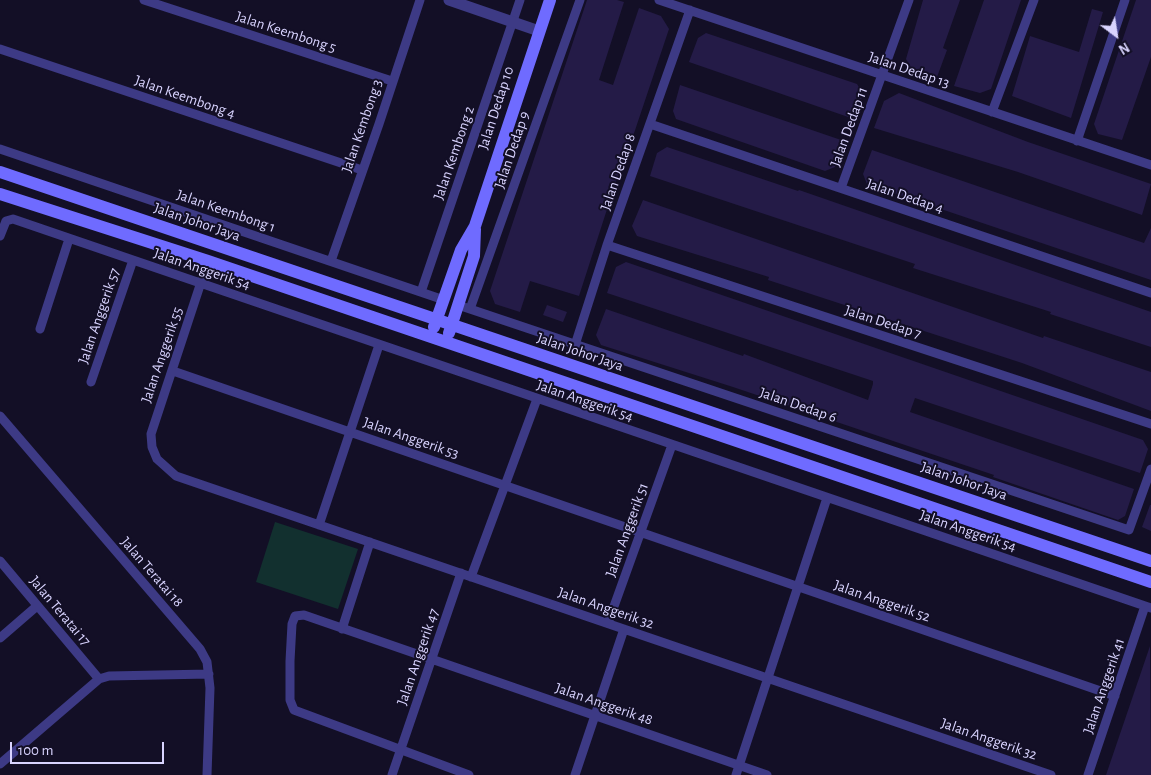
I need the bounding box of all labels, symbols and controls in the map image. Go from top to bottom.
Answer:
street label: Jalan Keembong 5 [234,7,338,57]
north arrow [1091,10,1141,60]
text: N [1116,39,1132,56]
street label: Jalan Dedap 13 [866,48,952,92]
street label: Jalan Dedap 10 [474,64,518,152]
street label: Jalan Keembong 4 [132,71,238,123]
street label: Jalan Kembong 3 [338,77,386,175]
street label: Jalan Dedap 11 [826,85,872,169]
street label: Jalan Kembong 2 [430,104,478,202]
street label: Jalan Dedap 9 [490,109,534,191]
street label: Jalan Dedap 8 [596,131,640,213]
street label: Jalan Dedap 4 [864,174,946,218]
street label: Jalan Keembong 1 [174,186,278,236]
street label: Jalan Johor Jaya [151,199,243,245]
street label: Jalan Anggerik 54 [151,244,253,294]
street label: Jalan Anggerik 57 [74,266,124,366]
street label: Jalan Dedap 7 [842,301,924,343]
street label: Jalan Anggerik 55 [137,305,187,405]
street label: Jalan Johor Jaya [534,329,626,375]
street label: Jalan Anggerik 54 [534,376,636,426]
street label: Jalan Dedap 6 [757,383,839,427]
street label: Jalan Anggerik 53 [361,413,461,463]
street label: Jalan Johor Jaya [918,458,1010,504]
street label: Jalan Anggerik 51 [602,480,652,580]
street label: Jalan Anggerik 54 [917,506,1019,556]
street label: Jalan Teratai 18 [117,533,187,611]
street label: Jalan Teratai 17 [25,572,95,650]
street label: Jalan Anggerik 52 [831,576,933,626]
street label: Jalan Anggerik 32 [556,583,656,633]
street label: Jalan Anggerik 47 [393,606,443,708]
street label: Jalan Anggerik 41 [1079,636,1129,736]
street label: Jalan Anggerik 48 [553,679,655,729]
street label: Jalan Anggerik 32 [939,714,1039,764]
scale bar [12,732,166,764]
text: 100 m [18,743,53,758]

